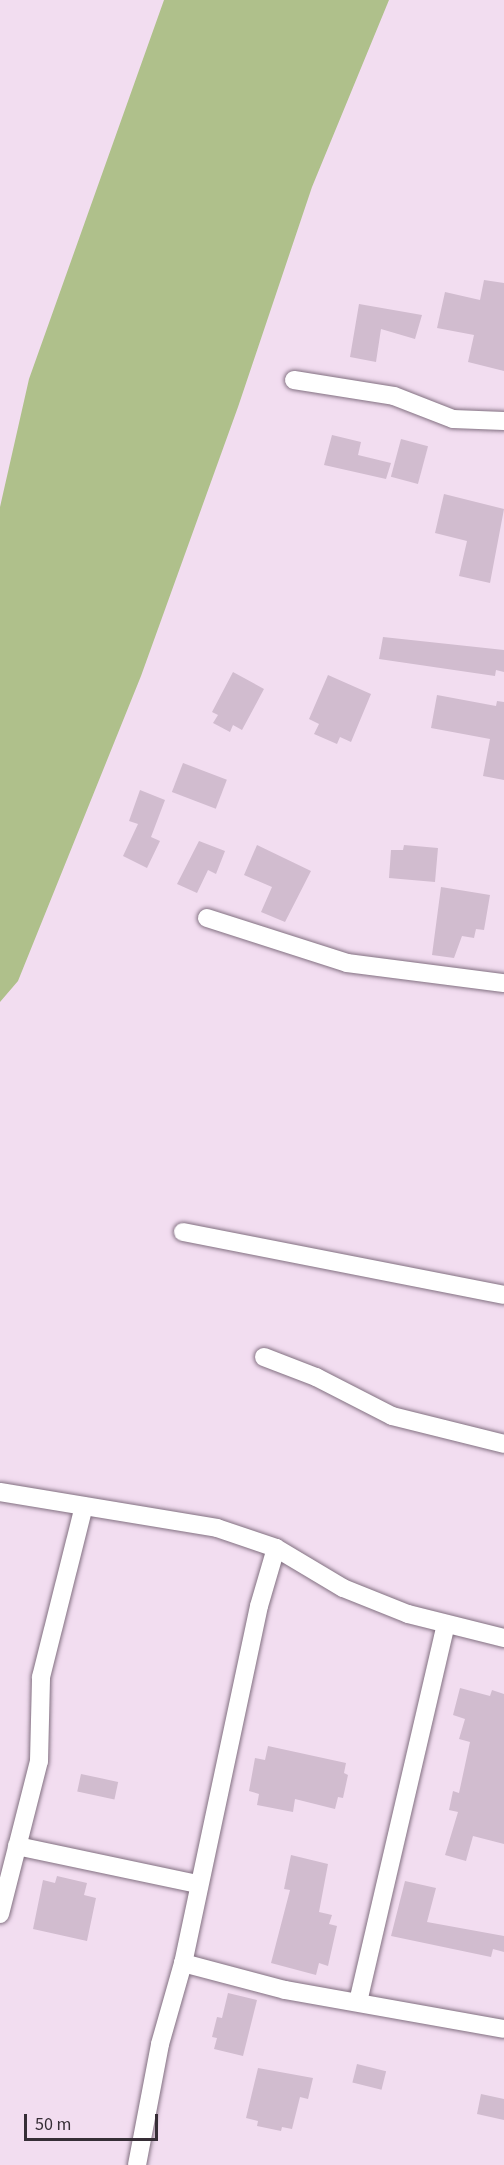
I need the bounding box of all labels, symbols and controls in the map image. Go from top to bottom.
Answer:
scale bar [27,2102,160,2140]
text: 50 m [35,2112,71,2137]

